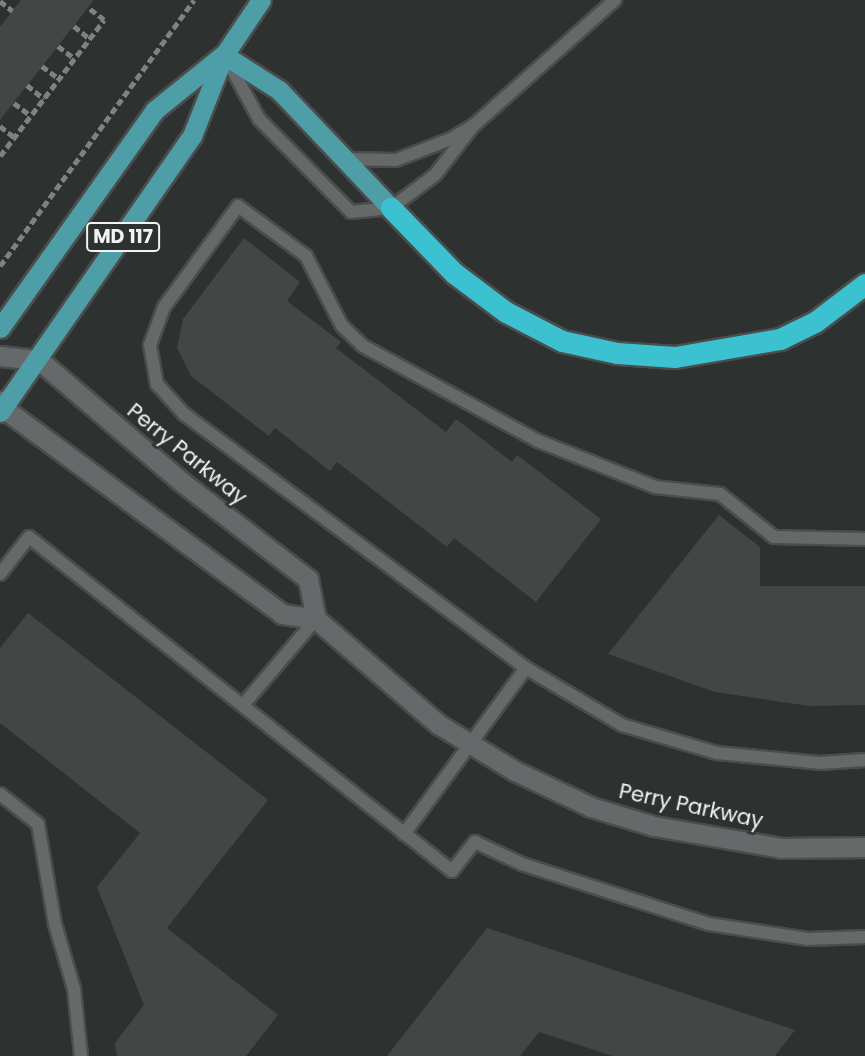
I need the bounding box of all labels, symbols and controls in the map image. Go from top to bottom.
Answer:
road number: MD 117 [85,221,162,252]
street label: Perry Parkway [122,398,252,510]
street label: Perry Parkway [617,778,765,834]

